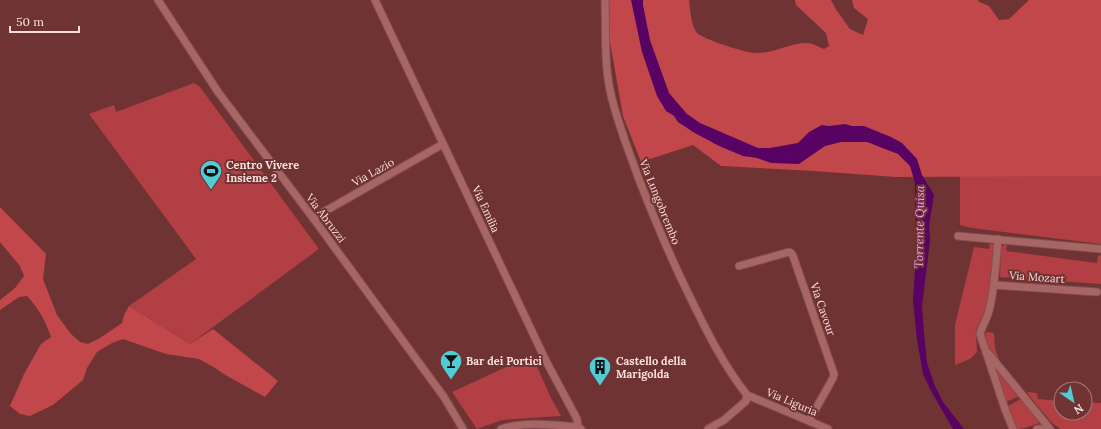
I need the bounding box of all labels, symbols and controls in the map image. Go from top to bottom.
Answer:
scale bar [10,8,79,34]
text: 50 m [16,14,44,29]
street label: Via Lazio [349,155,397,190]
street label: Via Lungobrembo [636,157,683,247]
sports icon: Centro Vivere Insieme 2 [198,158,224,191]
place label: Centro Vivere Insieme 2 [226,158,299,185]
street label: Via Emilia [469,182,503,235]
water label: Torrente Quisa [911,185,927,268]
street label: Via Abruzzi [302,190,349,245]
street label: Via Mozart [1008,268,1066,286]
street label: Via Cavour [807,280,839,338]
bar icon: Bar dei Portici [438,348,464,381]
place label: Bar dei Portici [466,354,542,368]
building icon: Castello della Marigolda [587,354,613,387]
place label: Castello della Marigolda [616,354,686,381]
north arrow [1053,381,1093,421]
street label: Via Liguria [763,385,820,419]
text: N [1071,401,1086,418]

